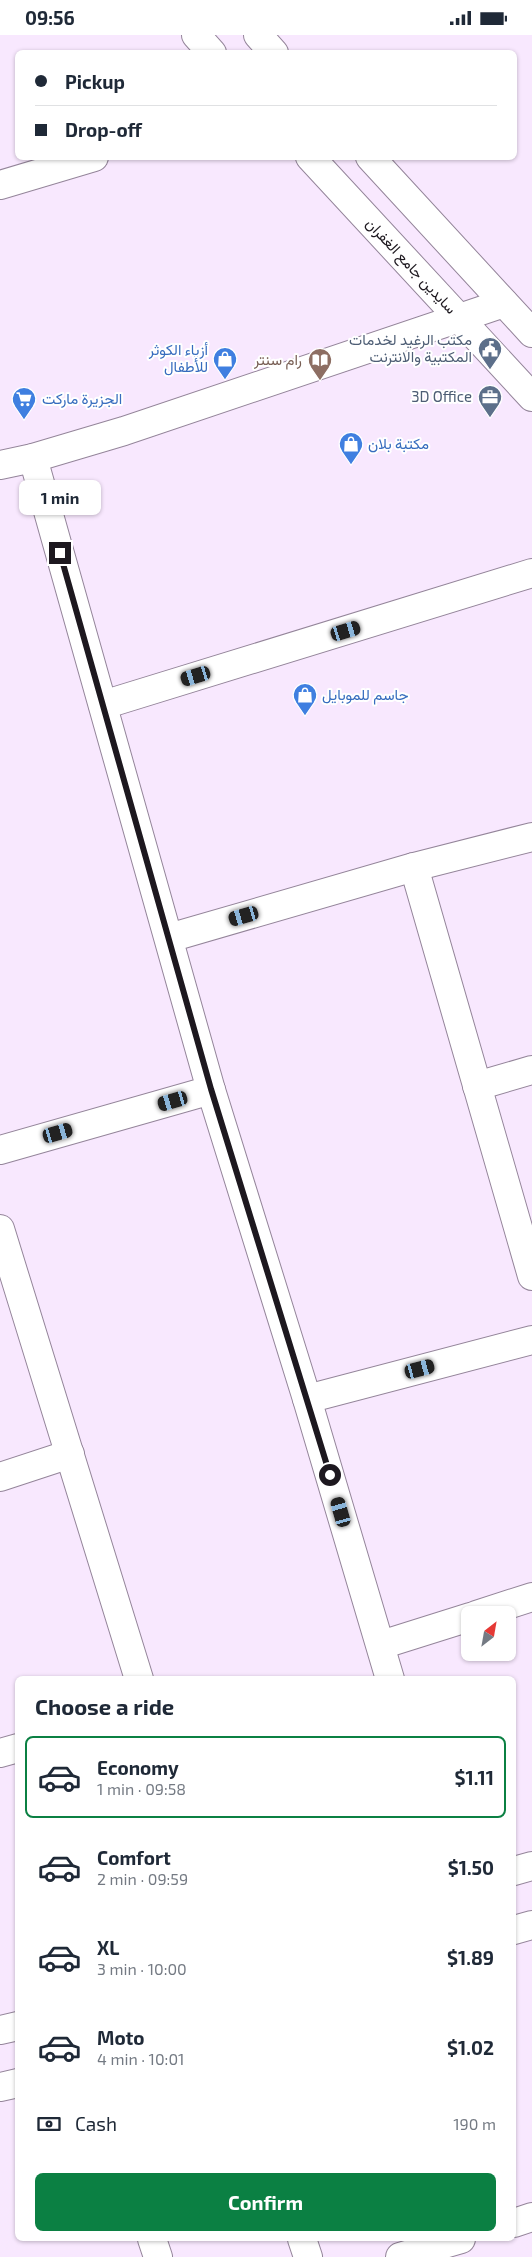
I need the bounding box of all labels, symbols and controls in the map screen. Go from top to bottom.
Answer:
text: 09:56 [25,6,75,29]
text: Pickup [65,70,125,93]
text: Drop-off [65,118,142,141]
street label: سايدين جامع الغفران [361,214,461,319]
place label: مكتب الرغيد لخدمات المكتبية والانترنت [349,330,472,366]
public building icon: مكتب الرغيد لخدمات المكتبية والانترنت [477,336,503,370]
place label: أزياء الكوثر للأطفال [148,340,209,376]
shop icon: أزياء الكوثر للأطفال [212,346,238,380]
library icon: رام سنتر [307,347,333,381]
place label: رام سنتر [253,350,302,370]
office icon: 3D Office [477,384,503,418]
supermarket icon: الجزيرة ماركت [11,386,37,420]
place label: 3D Office [411,387,472,405]
place label: الجزيرة ماركت [42,389,122,408]
shop icon: مكتبة بلان [338,431,364,465]
place label: مكتبة بلان [368,434,429,453]
callout: 1 min [19,481,101,515]
text: 1 min [41,488,79,507]
route end [49,542,71,564]
car [329,619,362,643]
car [179,664,212,688]
shop icon: جاسم للموبايل [292,682,318,716]
place label: جاسم للموبايل [322,685,409,705]
car [227,905,260,927]
car [156,1090,189,1112]
car [41,1122,74,1144]
car [403,1358,436,1380]
route start [319,1464,341,1486]
car [329,1496,352,1528]
north arrow [461,1606,516,1661]
map controls [461,1606,516,1661]
text: Choose a ride [35,1693,174,1719]
icon: car [37,1755,82,1800]
text: Economy [97,1756,179,1779]
text: $1.11 [455,1766,494,1789]
text: 1 min · 09:58 [97,1779,186,1798]
icon: car [37,1845,82,1890]
text: Comfort [97,1846,171,1869]
text: $1.50 [448,1856,494,1879]
text: 2 min · 09:59 [97,1869,188,1888]
icon: car [37,1935,82,1980]
text: XL [97,1936,119,1959]
text: $1.89 [447,1946,494,1969]
text: 3 min · 10:00 [97,1959,187,1978]
icon: car [37,2025,82,2070]
text: Moto [97,2026,145,2049]
text: $1.02 [447,2036,494,2059]
text: 4 min · 10:01 [97,2049,184,2068]
icon: cash [35,2110,63,2138]
text: Cash [75,2112,117,2135]
text: 190 m [453,2114,496,2133]
button: Confirm [35,2173,496,2231]

